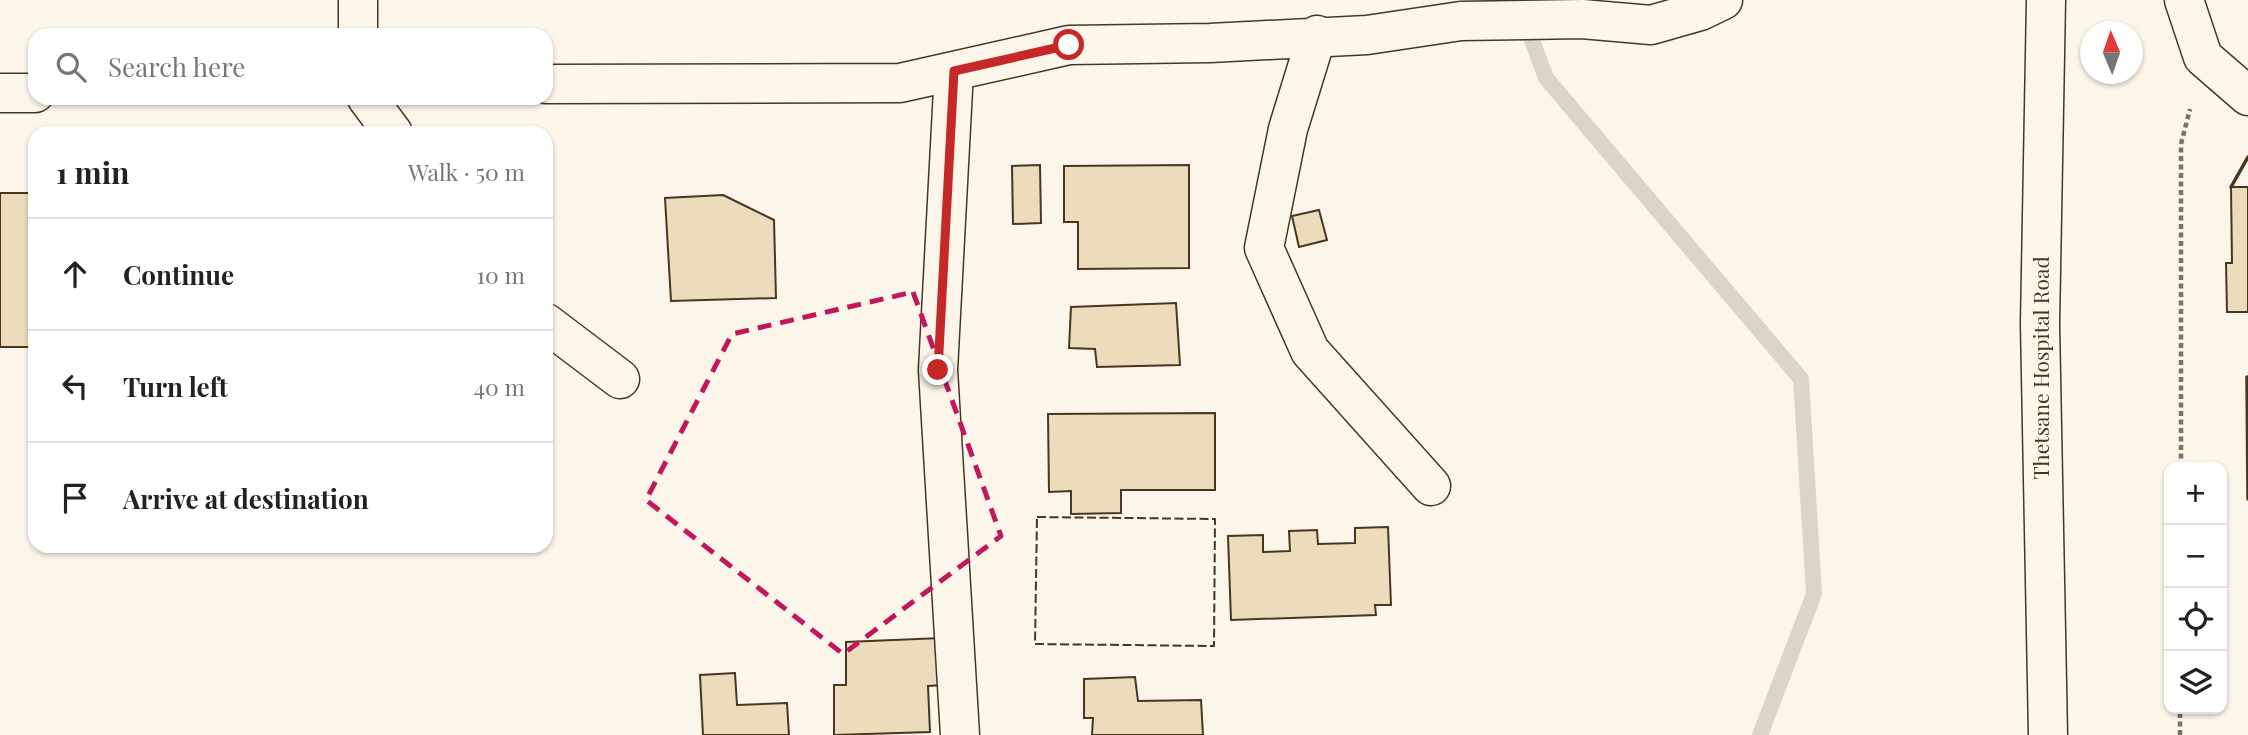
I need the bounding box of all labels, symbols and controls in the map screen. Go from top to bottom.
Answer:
north arrow [2080,21,2143,84]
search box [28,28,553,105]
route start [1053,29,1084,60]
icon: search [52,48,90,86]
text: Search here [108,49,245,84]
text: 1 min [56,152,130,192]
text: Walk · 50 m [408,156,525,187]
icon: ahead [56,255,94,293]
street label: Thetsane Hospital Road [2026,256,2054,480]
text: Continue [123,257,234,292]
text: 10 m [477,259,525,290]
route end [922,354,953,385]
icon: left [56,367,94,405]
text: Turn left [123,369,228,404]
text: 40 m [474,371,525,402]
map controls [2164,462,2227,714]
button: + [2164,462,2227,525]
icon: arrive [56,479,94,517]
text: Arrive at destination [123,481,369,516]
button: − [2164,525,2227,588]
button: locate [2164,588,2227,651]
button: layers [2164,651,2227,714]

